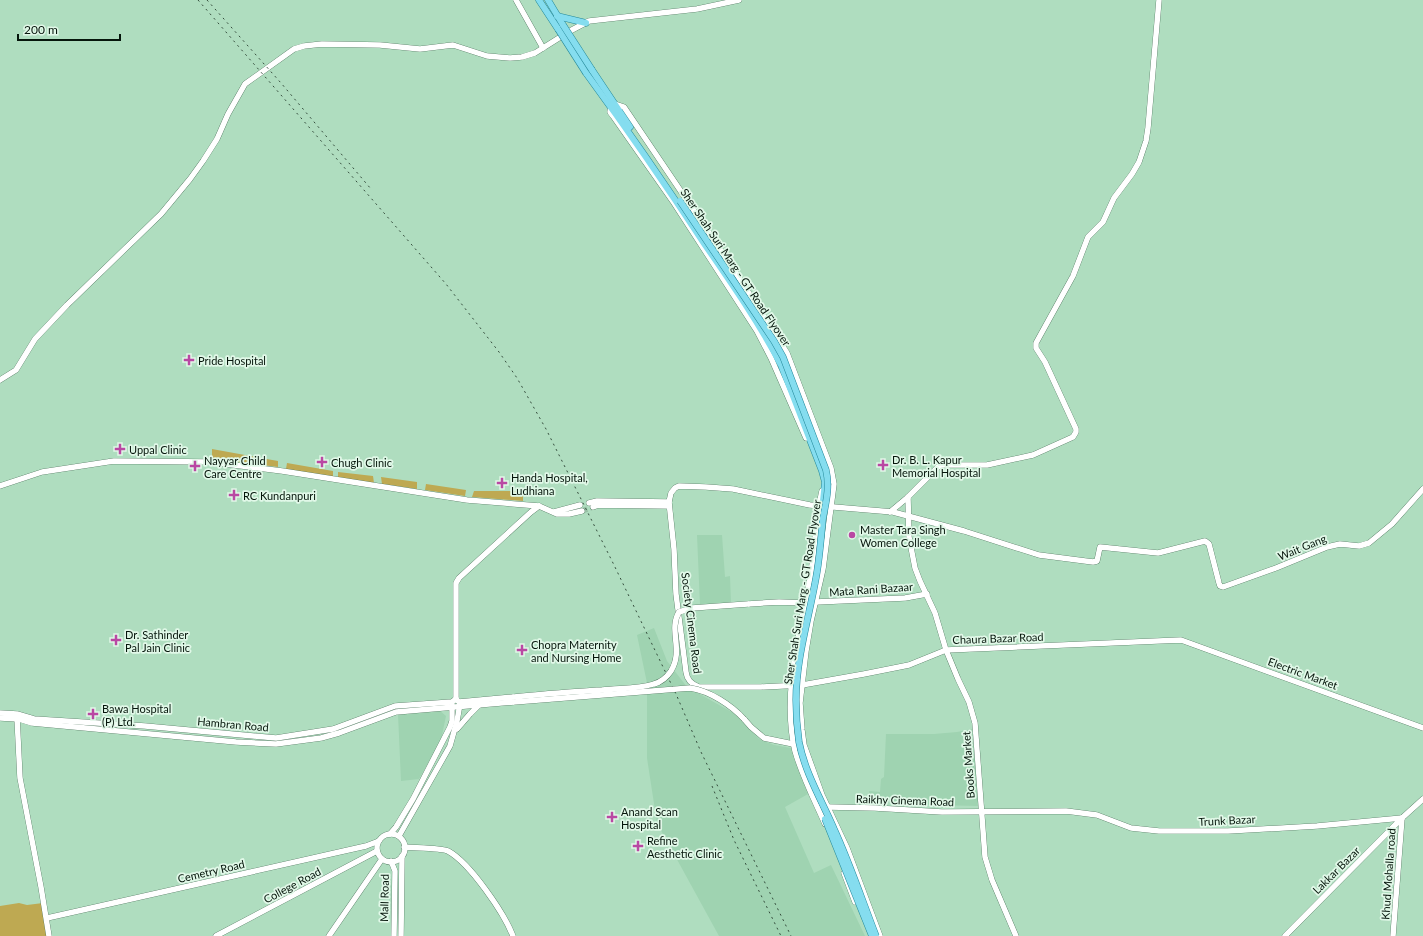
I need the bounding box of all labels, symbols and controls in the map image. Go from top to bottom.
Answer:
scale bar [18,16,120,42]
text: 200 m [24,22,58,37]
street label: Sher Shah Suri Marg - GT Road Flyover [678,186,794,348]
marker: Pride Hospital [183,354,195,366]
place label: Pride Hospital [198,354,266,367]
marker: Uppal Clinic [114,443,126,455]
place label: Uppal Clinic [129,443,187,456]
place label: Dr. B. L. Kapur Memorial Hospital [892,453,981,479]
place label: Nayyar Child Care Centre [204,454,266,480]
marker: Chugh Clinic [316,456,328,468]
place label: Chugh Clinic [331,456,392,469]
marker: Dr. B. L. Kapur Memorial Hospital [877,459,889,471]
marker: Nayyar Child Care Centre [189,460,201,472]
place label: Handa Hospital, Ludhiana [511,471,588,497]
marker: Handa Hospital, Ludhiana [496,477,508,489]
marker: RC Kundanpuri [228,489,240,501]
place label: RC Kundanpuri [243,489,316,502]
street label: Sher Shah Suri Marg - GT Road Flyover [781,499,823,685]
place label: Master Tara Singh Women College [860,523,946,549]
marker: Master Tara Singh Women College [847,530,857,540]
street label: Wait Gang [1276,531,1328,563]
street label: Society Cinema Road [679,572,705,674]
street label: Mata Rani Bazaar [829,580,913,598]
place label: Dr. Sathinder Pal Jain Clinic [125,628,190,654]
street label: Chaura Bazar Road [952,630,1044,646]
marker: Dr. Sathinder Pal Jain Clinic [110,634,122,646]
place label: Chopra Maternity and Nursing Home [531,638,622,664]
marker: Chopra Maternity and Nursing Home [516,644,528,656]
street label: Electric Market [1266,654,1340,692]
place label: Bawa Hospital (P) Ltd. [102,702,171,728]
marker: Bawa Hospital (P) Ltd. [87,708,99,720]
street label: Hambran Road [197,714,269,734]
street label: Books Market [959,731,977,799]
street label: Raikhy Cinema Road [856,792,954,808]
place label: Anand Scan Hospital [621,805,678,831]
marker: Anand Scan Hospital [606,811,618,823]
street label: Trunk Bazar [1198,812,1256,828]
street label: Khud Mohalla road [1378,828,1398,920]
place label: Refine Aesthetic Clinic [647,834,722,860]
marker: Refine Aesthetic Clinic [632,840,644,852]
street label: Lakkar Bazar [1310,844,1362,896]
street label: Cemetry Road [176,857,246,885]
street label: College Road [261,864,323,906]
street label: Mall Road [377,874,391,922]

